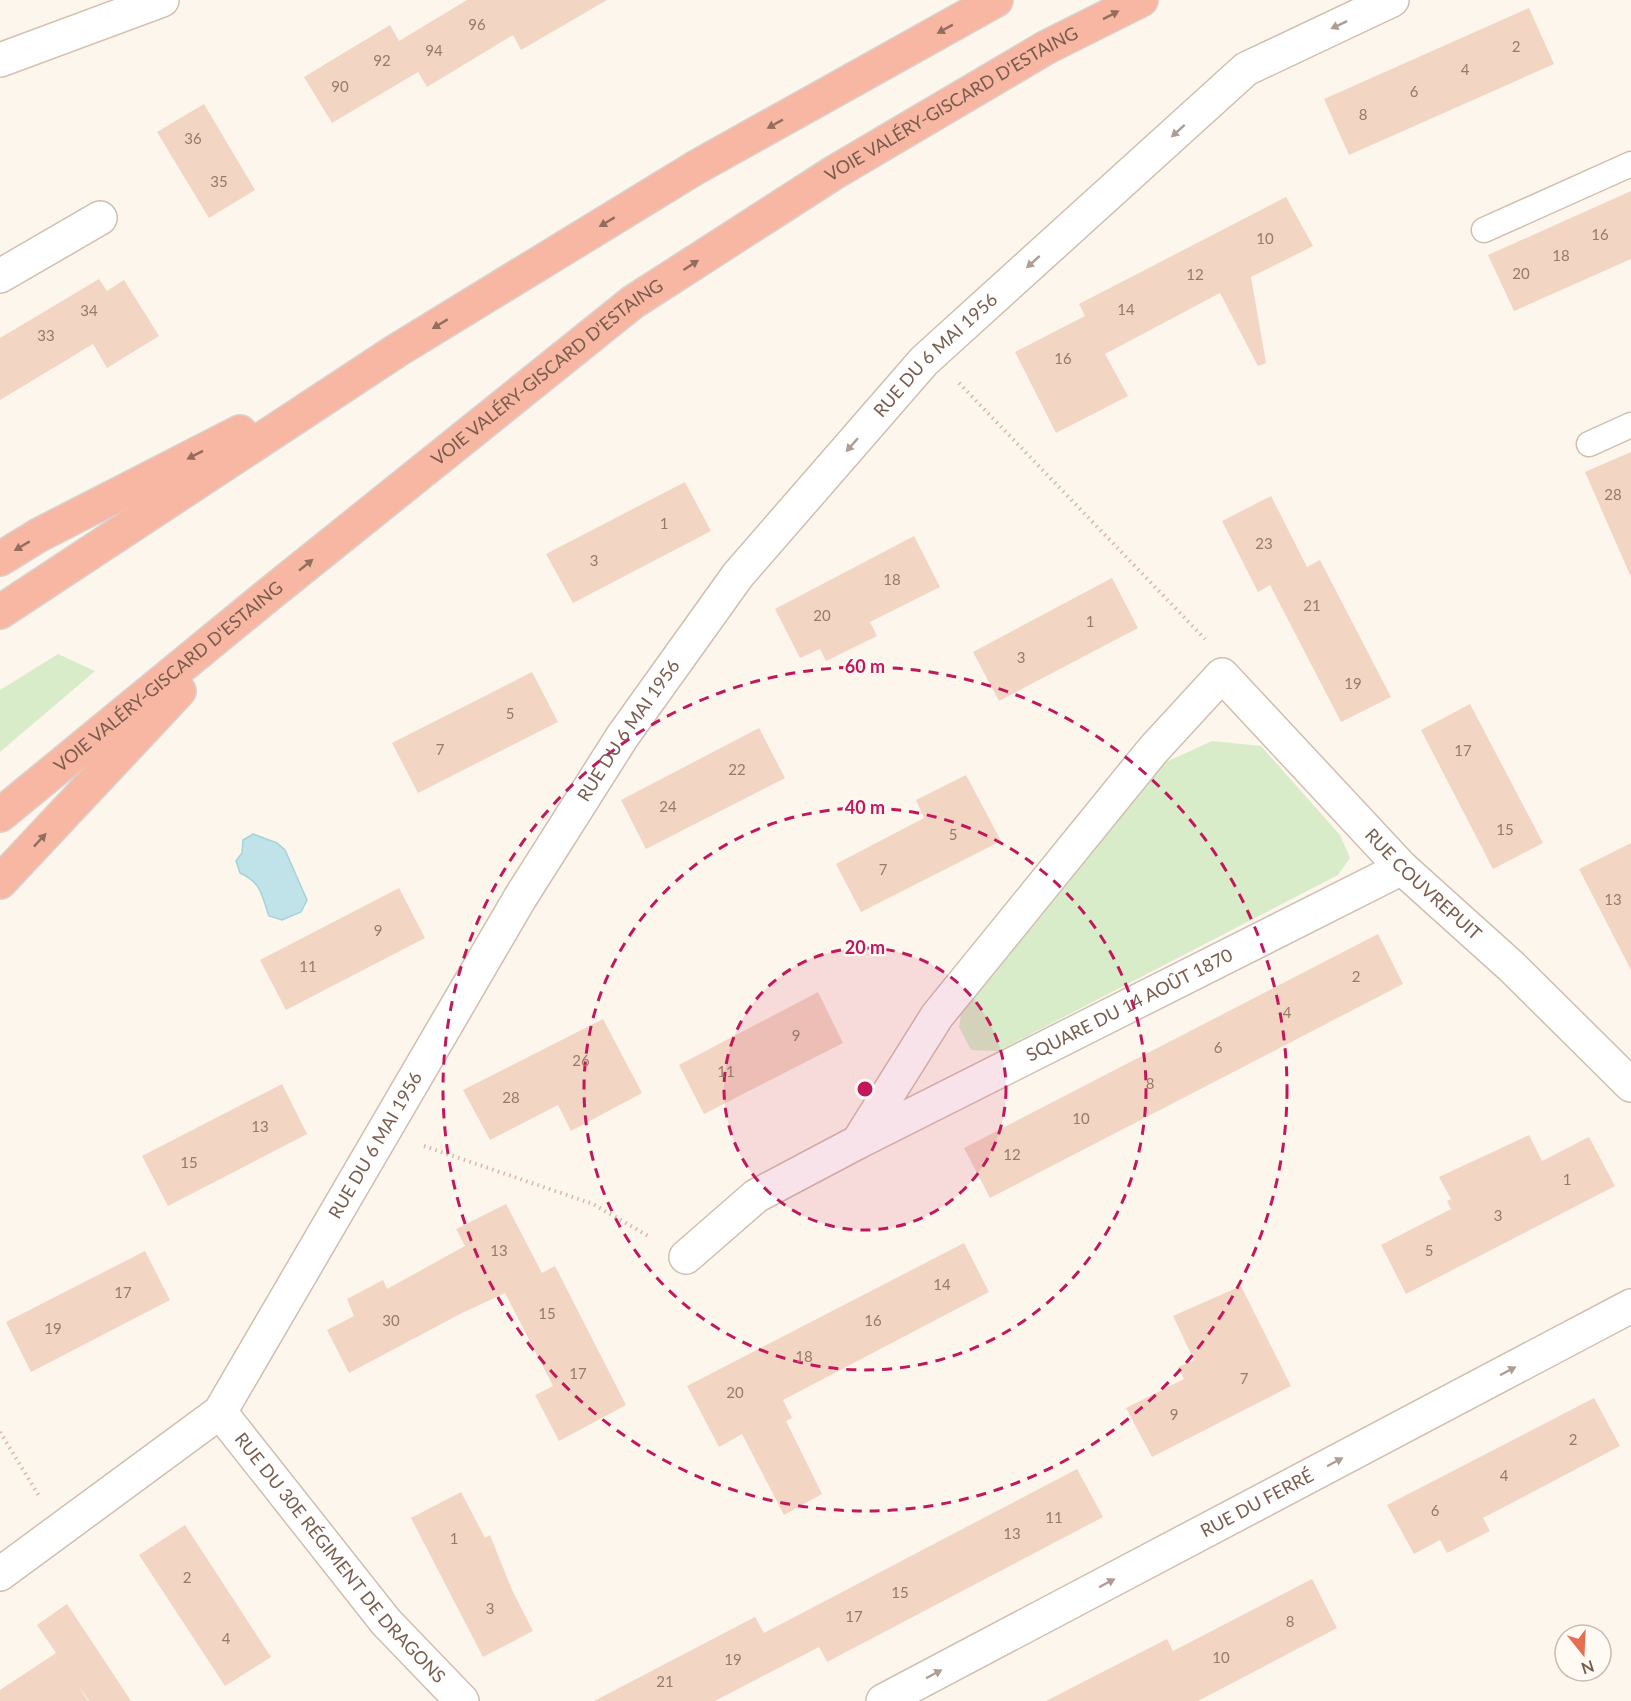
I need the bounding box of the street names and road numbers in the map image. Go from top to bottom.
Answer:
street label: VOIE VALÉRY-GISCARD D'ESTAING [820,21,1081,186]
street label: VOIE VALÉRY-GISCARD D'ESTAING [426,274,667,470]
street label: RUE DU 6 MAI 1956 [868,288,1001,421]
street label: VOIE VALÉRY-GISCARD D'ESTAING [49,576,287,776]
street label: RUE DU 6 MAI 1956 [572,655,684,805]
street label: RUE COUVREPUIT [1361,823,1487,944]
street label: SQUARE DU 14 AOÛT 1870 [1022,943,1236,1065]
street label: RUE DU 6 MAI 1956 [323,1067,426,1222]
street label: RUE DU 30E RÉGIMENT DE DRAGONS [231,1428,451,1687]
street label: RUE DU FERRÉ [1196,1464,1317,1541]

